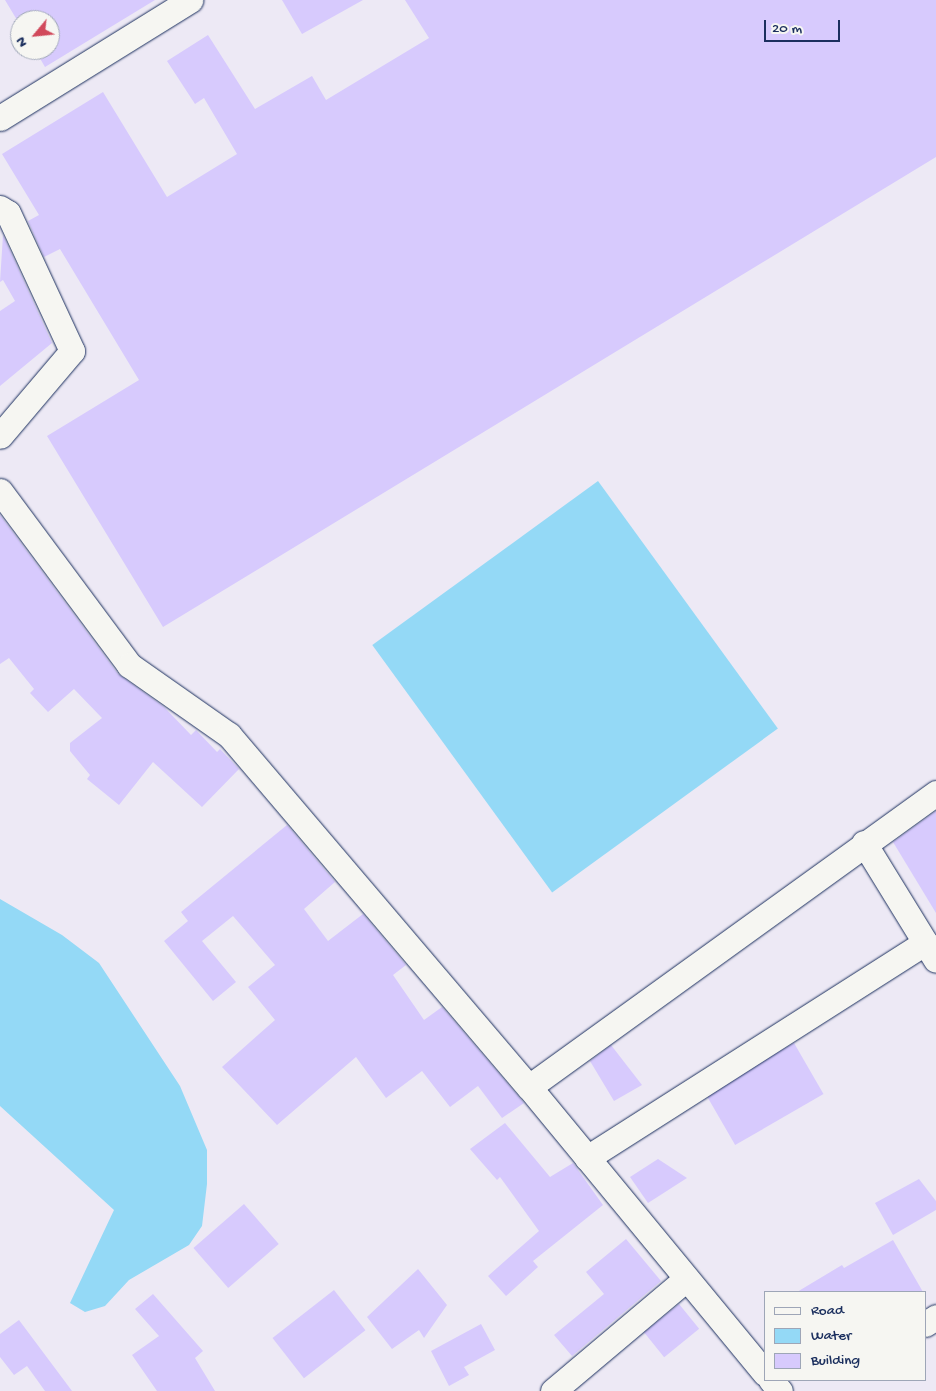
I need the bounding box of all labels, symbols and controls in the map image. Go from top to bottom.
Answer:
north arrow [10,10,60,60]
scale bar [766,10,842,42]
text: 20 m [772,20,802,38]
text: N [13,34,32,50]
legend [764,1291,926,1381]
text: Road [811,1302,844,1320]
text: Water [811,1327,851,1345]
text: Building [811,1352,860,1370]

